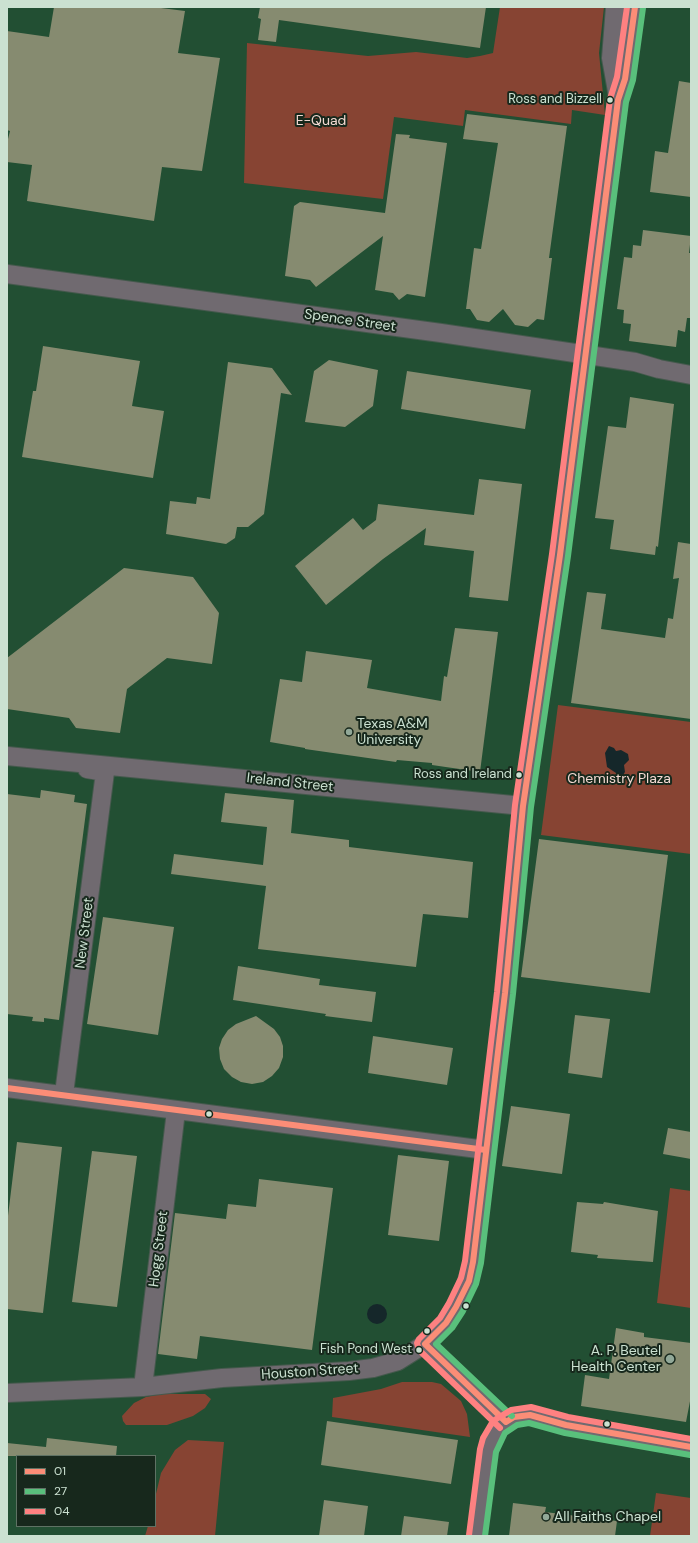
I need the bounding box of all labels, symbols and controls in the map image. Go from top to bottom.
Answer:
place label: Ross and Bizzell [508,92,602,108]
marker: Ross and Bizzell [605,95,615,105]
park label: E-Quad [296,113,346,129]
street label: Spence Street [303,306,397,336]
place label: Texas A&M University [357,716,428,748]
marker: Texas A&M University [344,727,354,737]
place label: Ross and Ireland [414,767,512,783]
street label: Ireland Street [246,770,334,796]
marker: Ross and Ireland [514,770,524,780]
park label: Chemistry Plaza [567,771,671,787]
street label: New Street [72,897,98,969]
unlabelled marker [204,1109,214,1119]
street label: Hogg Street [146,1210,172,1288]
unlabelled marker [461,1301,471,1311]
unlabelled marker [422,1326,432,1336]
place label: Fish Pond West [320,1342,412,1358]
place label: A. P. Beutel Health Center [571,1343,661,1376]
marker: Fish Pond West [414,1345,424,1355]
marker: A. P. Beutel Health Center [664,1353,676,1365]
street label: Houston Street [261,1360,359,1384]
unlabelled marker [602,1419,612,1429]
legend [16,1455,156,1527]
text: 01 [54,1463,66,1479]
text: 27 [54,1483,67,1499]
text: 04 [54,1503,70,1519]
place label: All Faiths Chapel [554,1509,661,1525]
marker: All Faiths Chapel [541,1512,551,1522]

